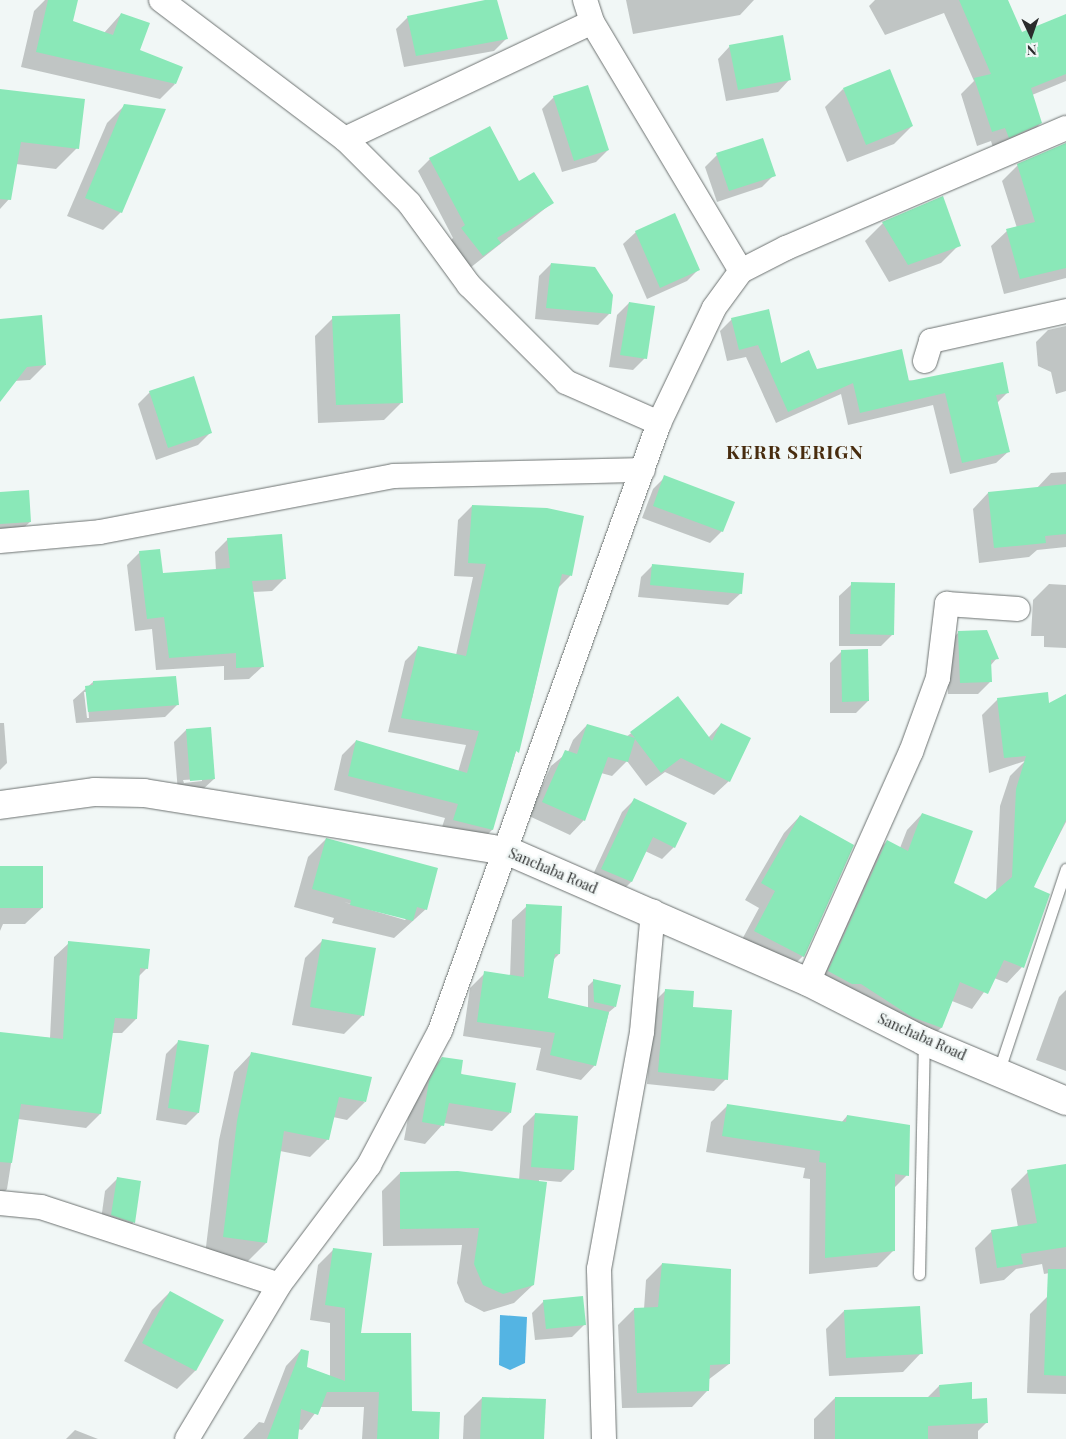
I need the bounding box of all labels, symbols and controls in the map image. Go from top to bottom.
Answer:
north arrow [1006,10,1056,60]
text: N [1026,41,1037,60]
district label: KERR SERIGN [724,441,866,463]
street label: Sanchaba Road [506,845,600,897]
street label: Sanchaba Road [875,1010,969,1064]

